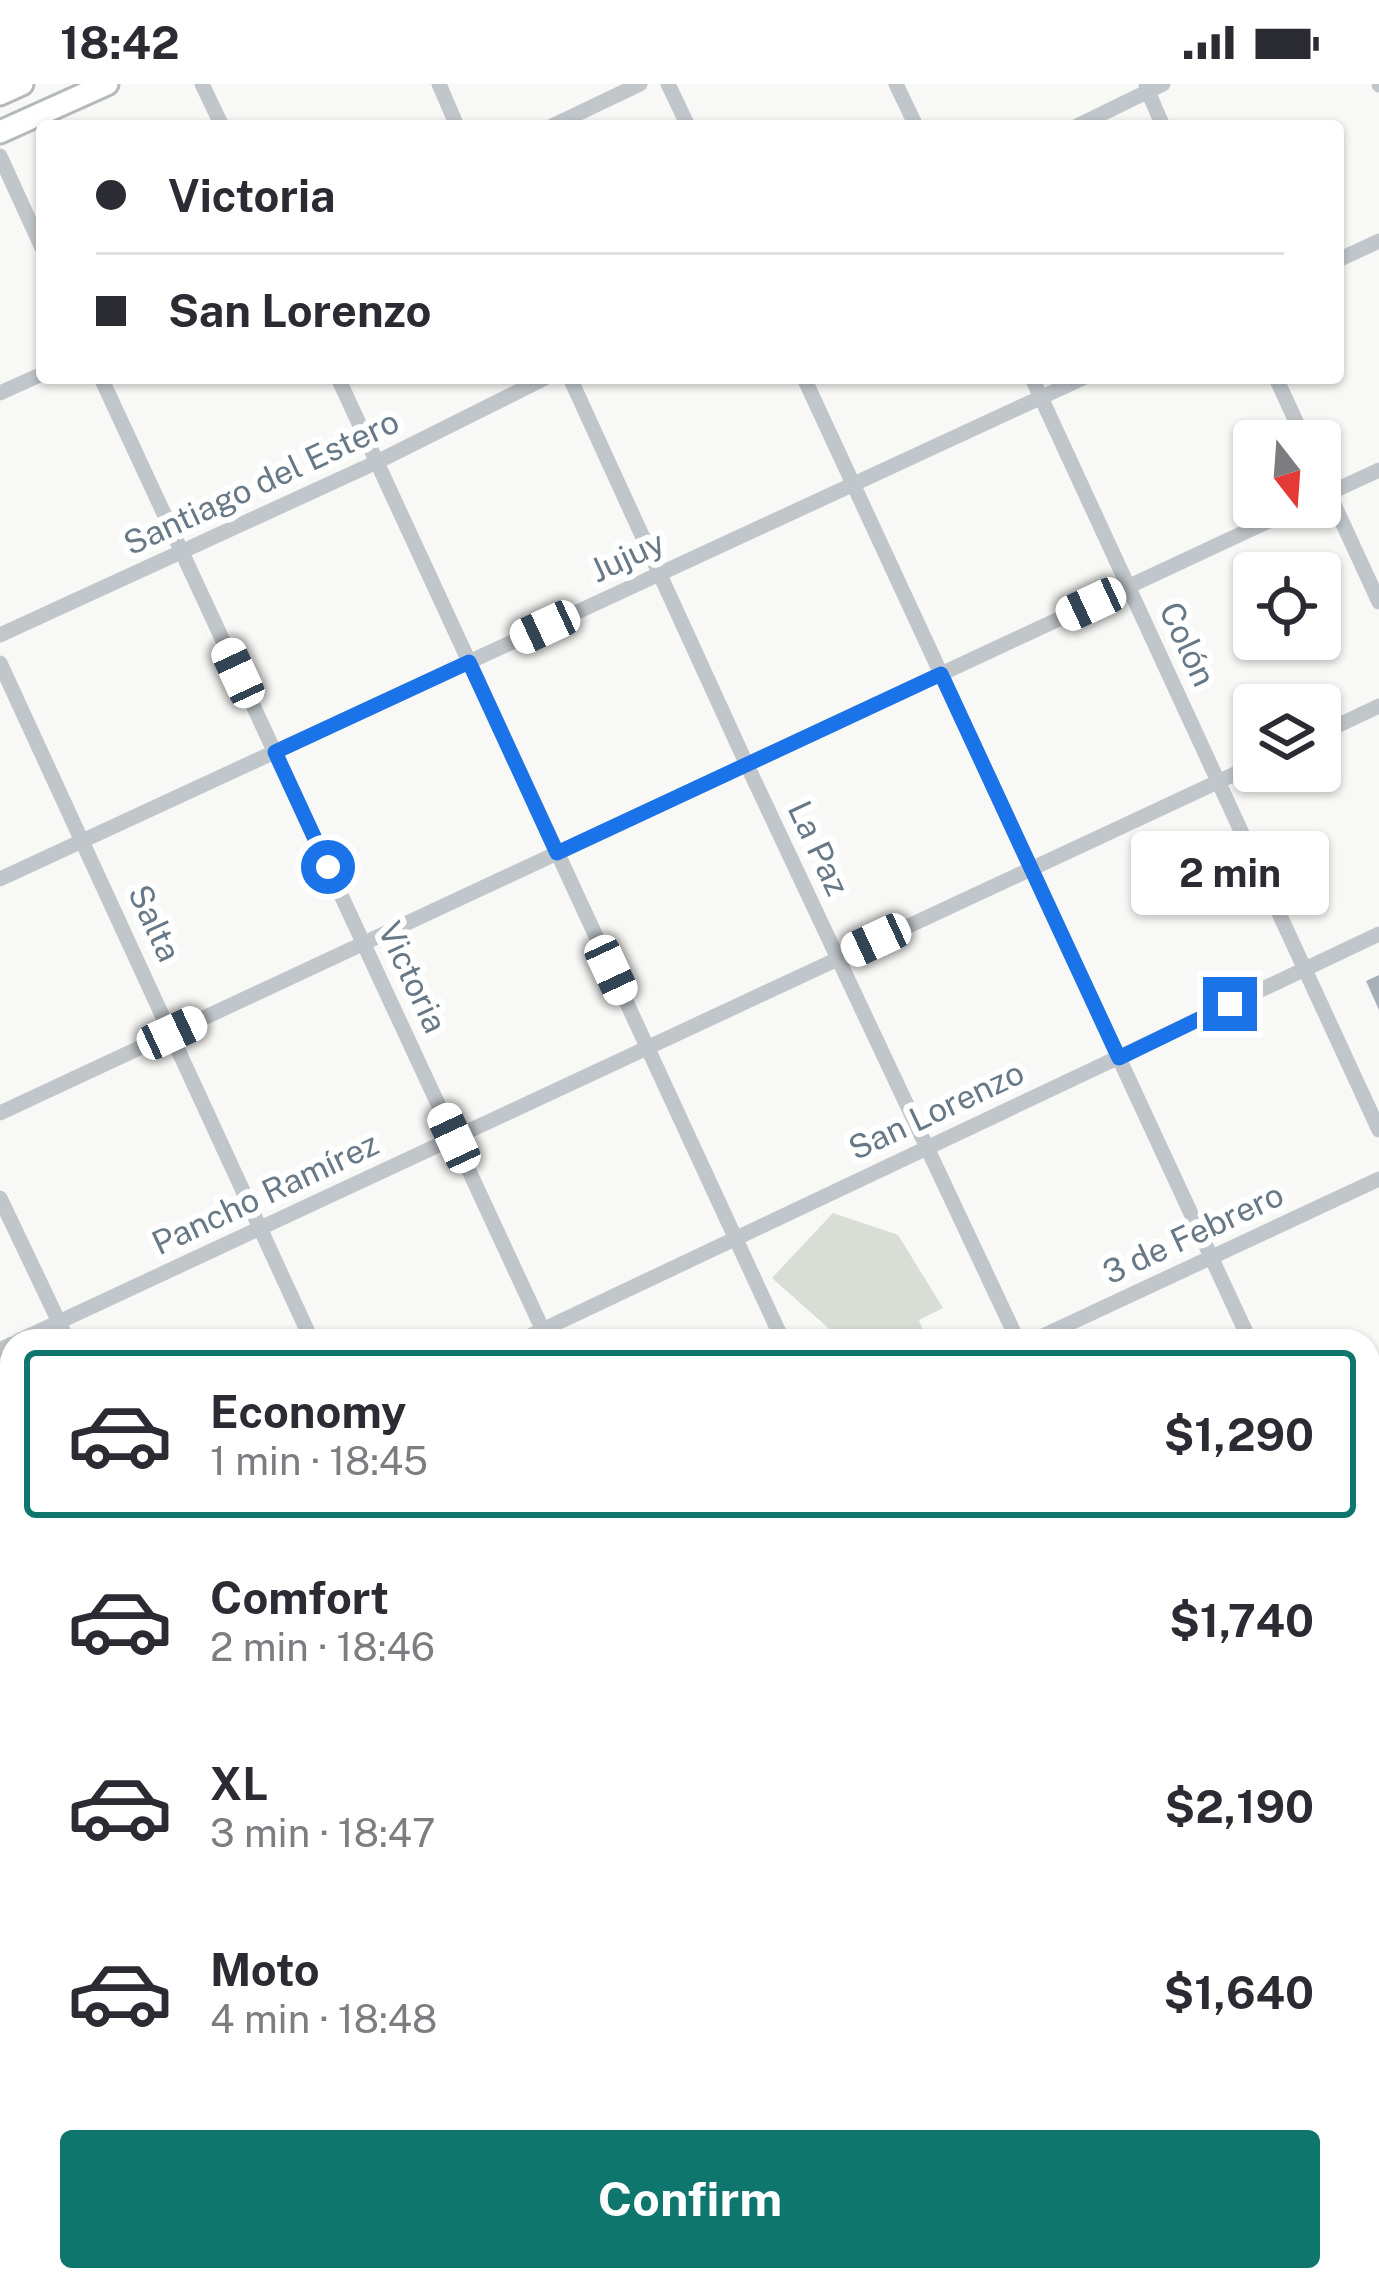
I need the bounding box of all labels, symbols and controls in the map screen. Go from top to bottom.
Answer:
text: 18:42 [60,16,180,69]
text: Victoria [168,169,336,222]
text: San Lorenzo [168,284,432,337]
street label: Santiago del Estero [117,402,405,562]
north arrow [1233,420,1341,528]
map controls [1233,420,1341,792]
street label: Jujuy [584,522,670,590]
button: locate [1233,552,1341,660]
car [1051,572,1131,636]
car [505,595,585,659]
street label: Colón [1152,596,1224,692]
car [206,633,270,713]
button: layers [1233,684,1341,792]
street label: La Paz [781,795,857,901]
callout: 2 min [1131,830,1329,914]
route start [301,840,355,894]
text: 2 min [1179,850,1281,896]
street label: Salta [121,879,189,967]
car [836,908,916,972]
street label: Victoria [371,916,455,1038]
car [579,930,643,1010]
route end [1203,977,1257,1031]
car [132,1001,212,1065]
street label: San Lorenzo [842,1053,1030,1167]
car [422,1098,486,1178]
street label: Pancho Ramírez [146,1124,384,1262]
street label: 3 de Febrero [1097,1175,1289,1291]
icon: car [66,1380,174,1488]
text: Economy [210,1385,406,1438]
text: $1,290 [1164,1408,1314,1461]
text: 1 min · 18:45 [210,1438,428,1484]
icon: car [66,1566,174,1674]
text: Comfort [210,1571,389,1624]
text: $1,740 [1169,1594,1314,1647]
text: 2 min · 18:46 [210,1624,435,1670]
icon: car [66,1752,174,1860]
text: XL [210,1757,268,1810]
text: $2,190 [1165,1780,1314,1833]
text: 3 min · 18:47 [210,1810,435,1856]
icon: car [66,1938,174,2046]
text: Moto [210,1943,320,1996]
text: $1,640 [1164,1966,1314,2019]
text: 4 min · 18:48 [210,1996,437,2042]
button: Confirm [60,2130,1320,2268]

